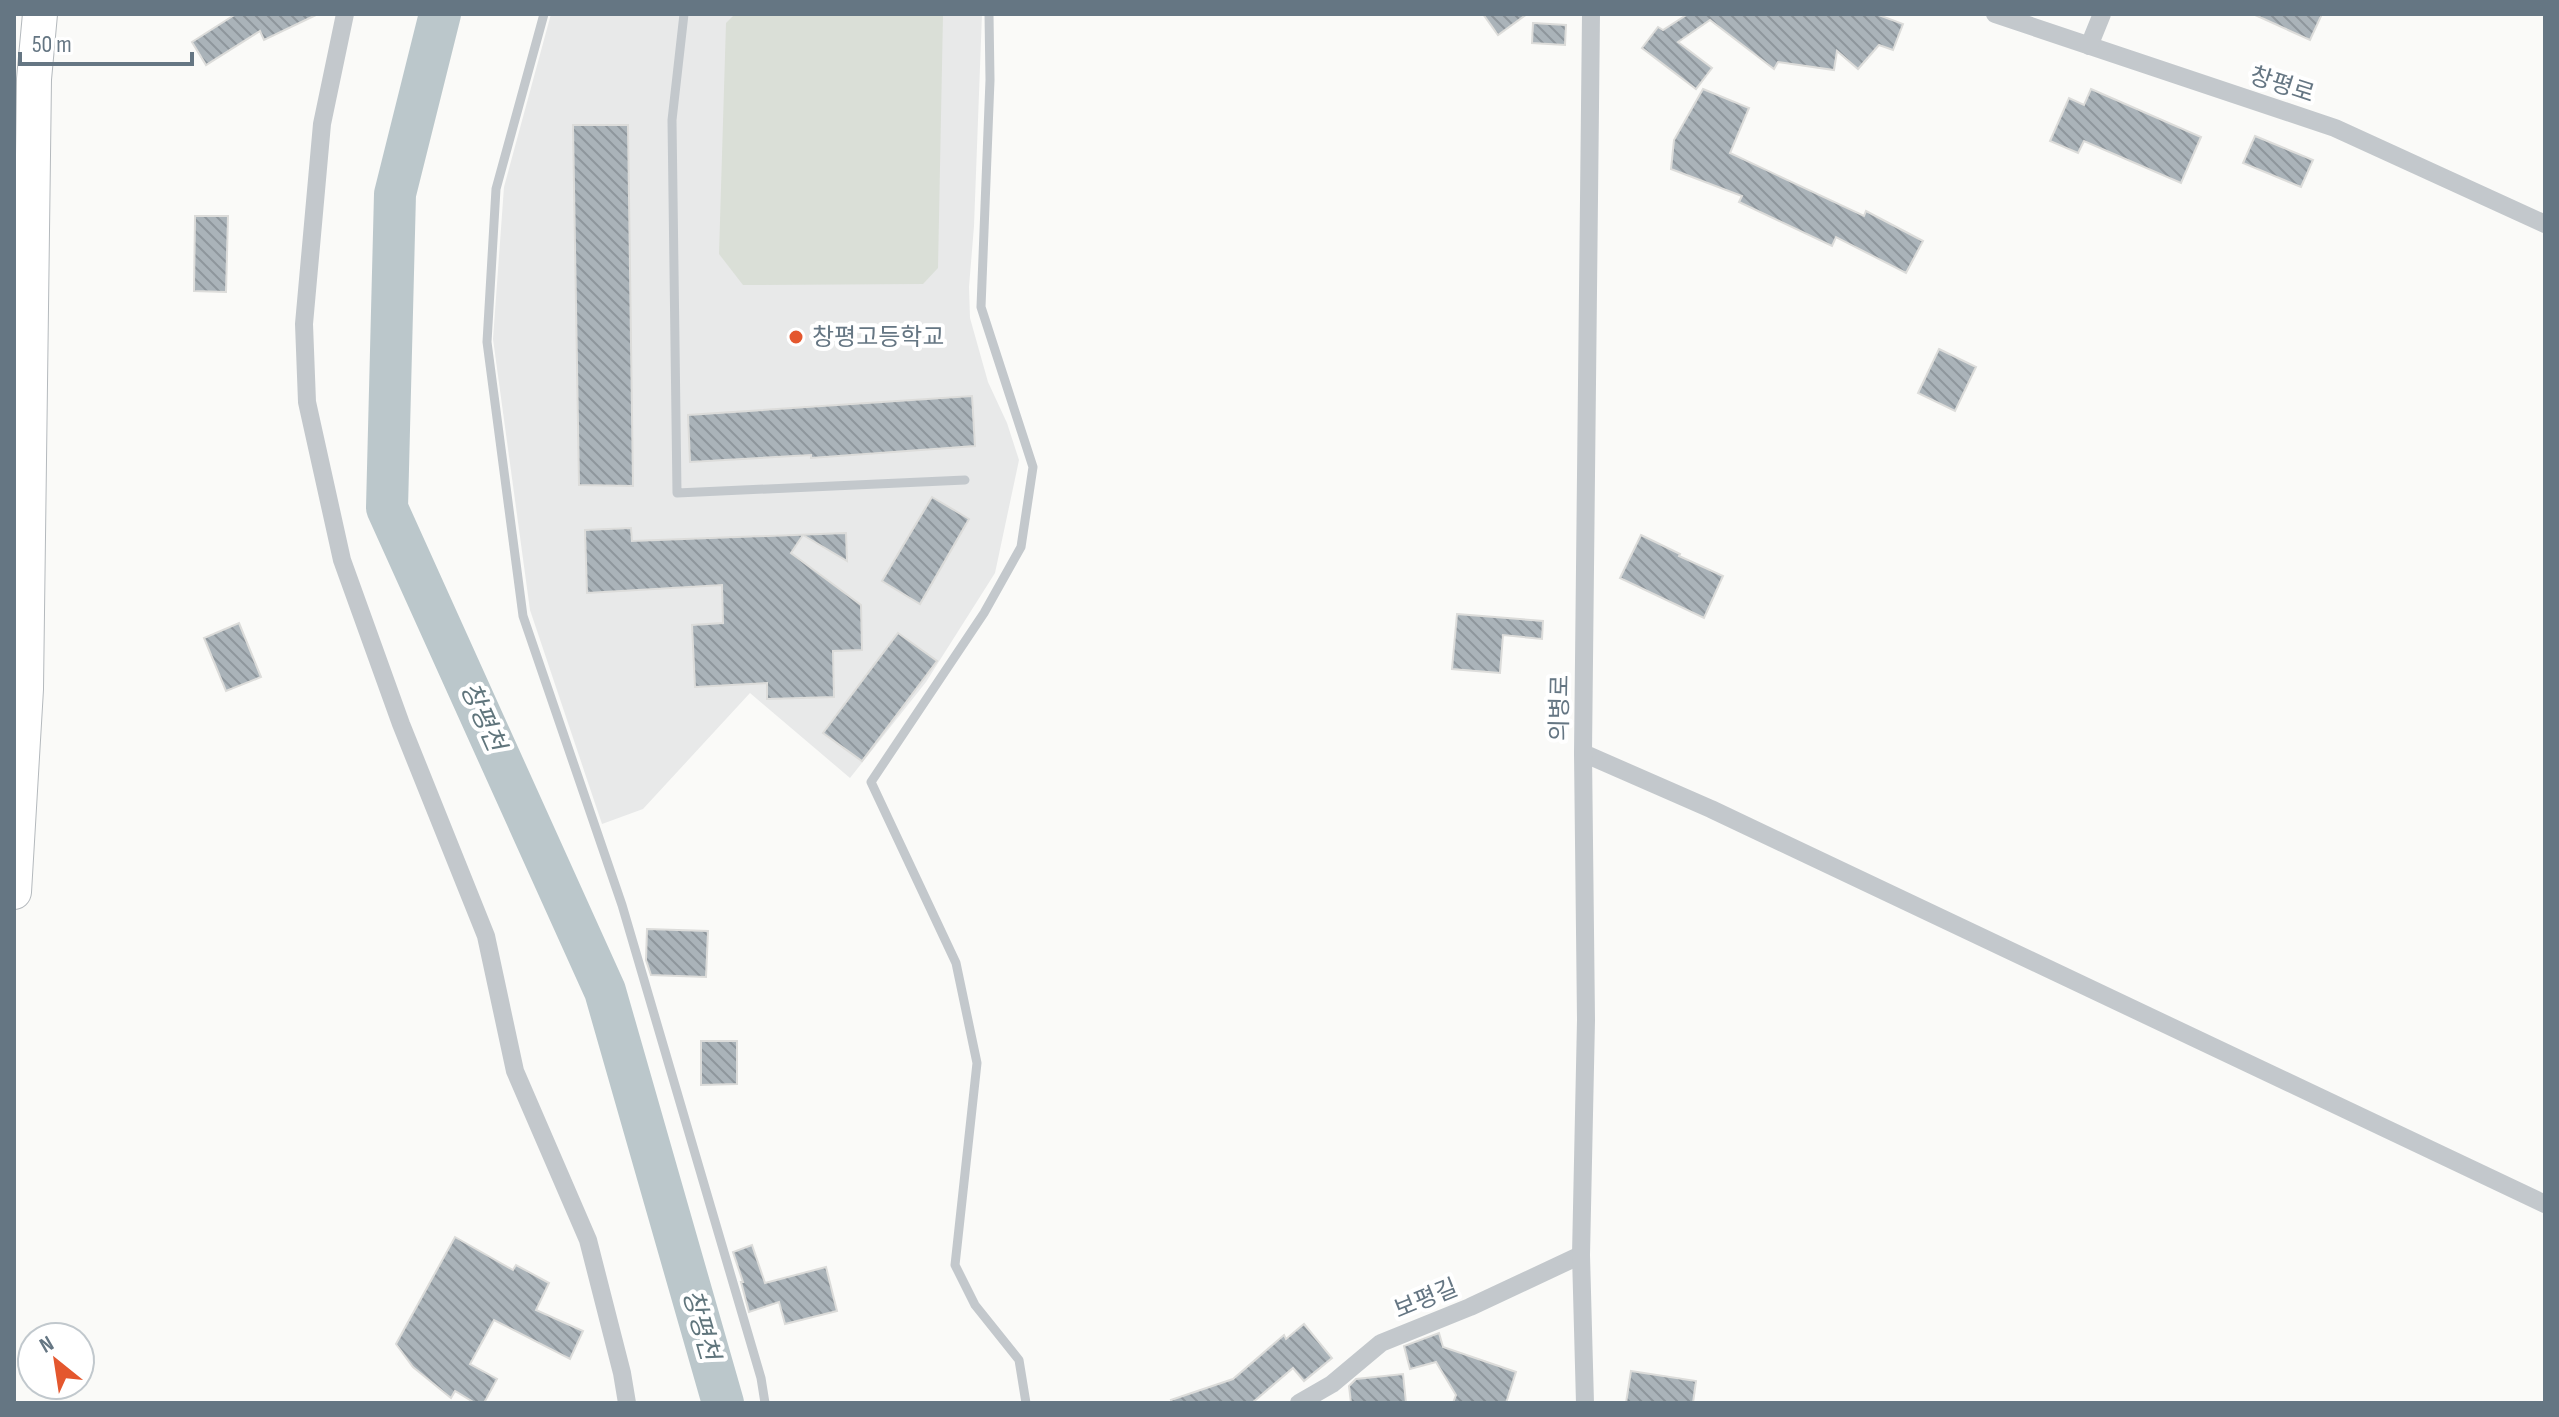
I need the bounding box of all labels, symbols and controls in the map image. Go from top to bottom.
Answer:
scale bar [20,16,192,66]
text: 50 m [32,30,72,59]
street label: 창평로 [2246,61,2318,109]
place label: 창평고등학교 [812,323,944,352]
marker: 창평고등학교 [787,328,805,346]
street label: 의병로 [1545,675,1575,741]
water label: 창평천 [453,678,512,759]
street label: 보평길 [1390,1273,1462,1325]
water label: 창평천 [675,1286,726,1367]
north arrow [16,1321,96,1401]
text: N [35,1330,59,1360]

